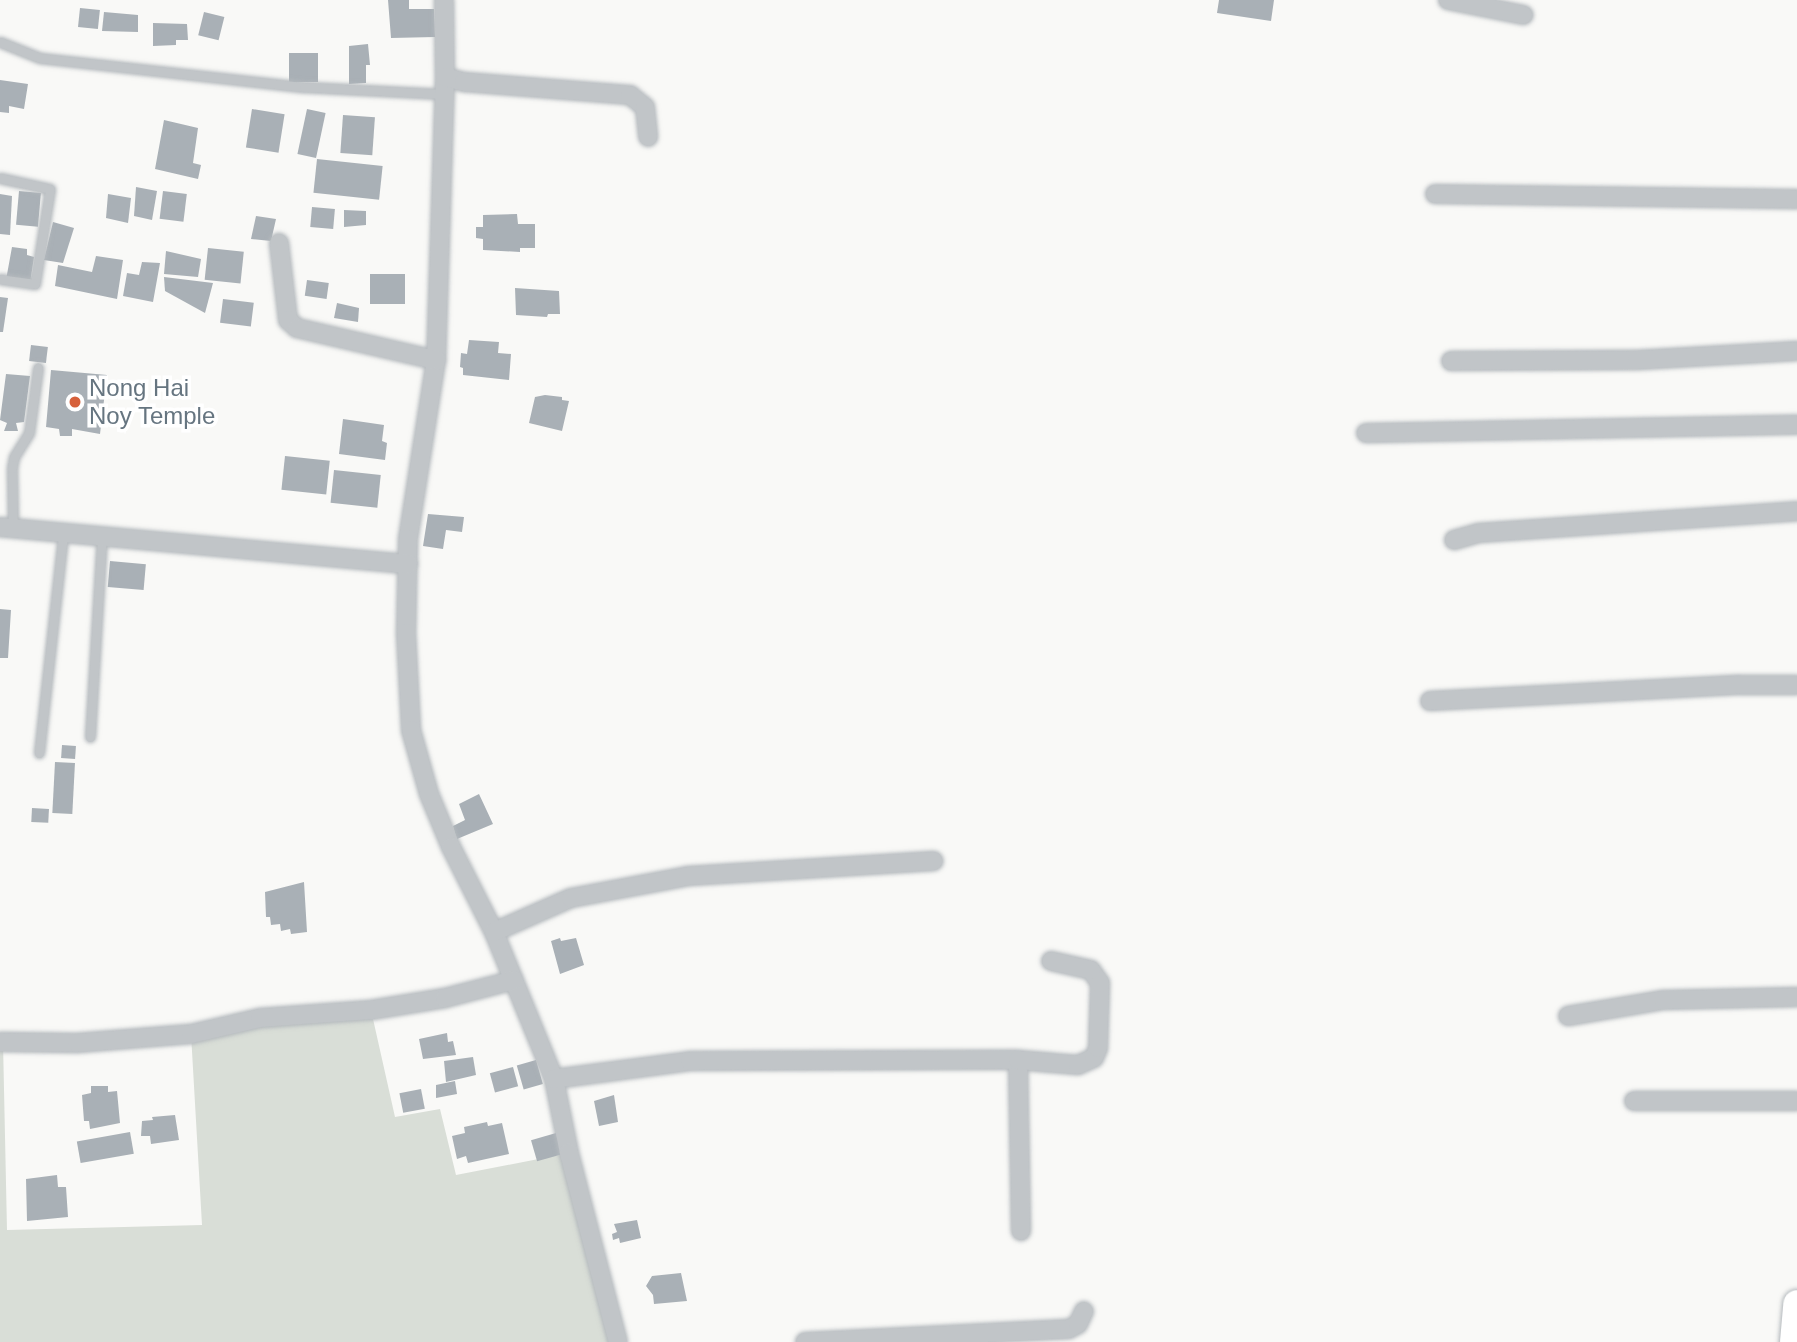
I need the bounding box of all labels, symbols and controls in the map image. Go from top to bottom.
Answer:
place label: Nong Hai Noy Temple [89,374,216,430]
marker: Nong Hai Noy Temple [67,394,83,410]

